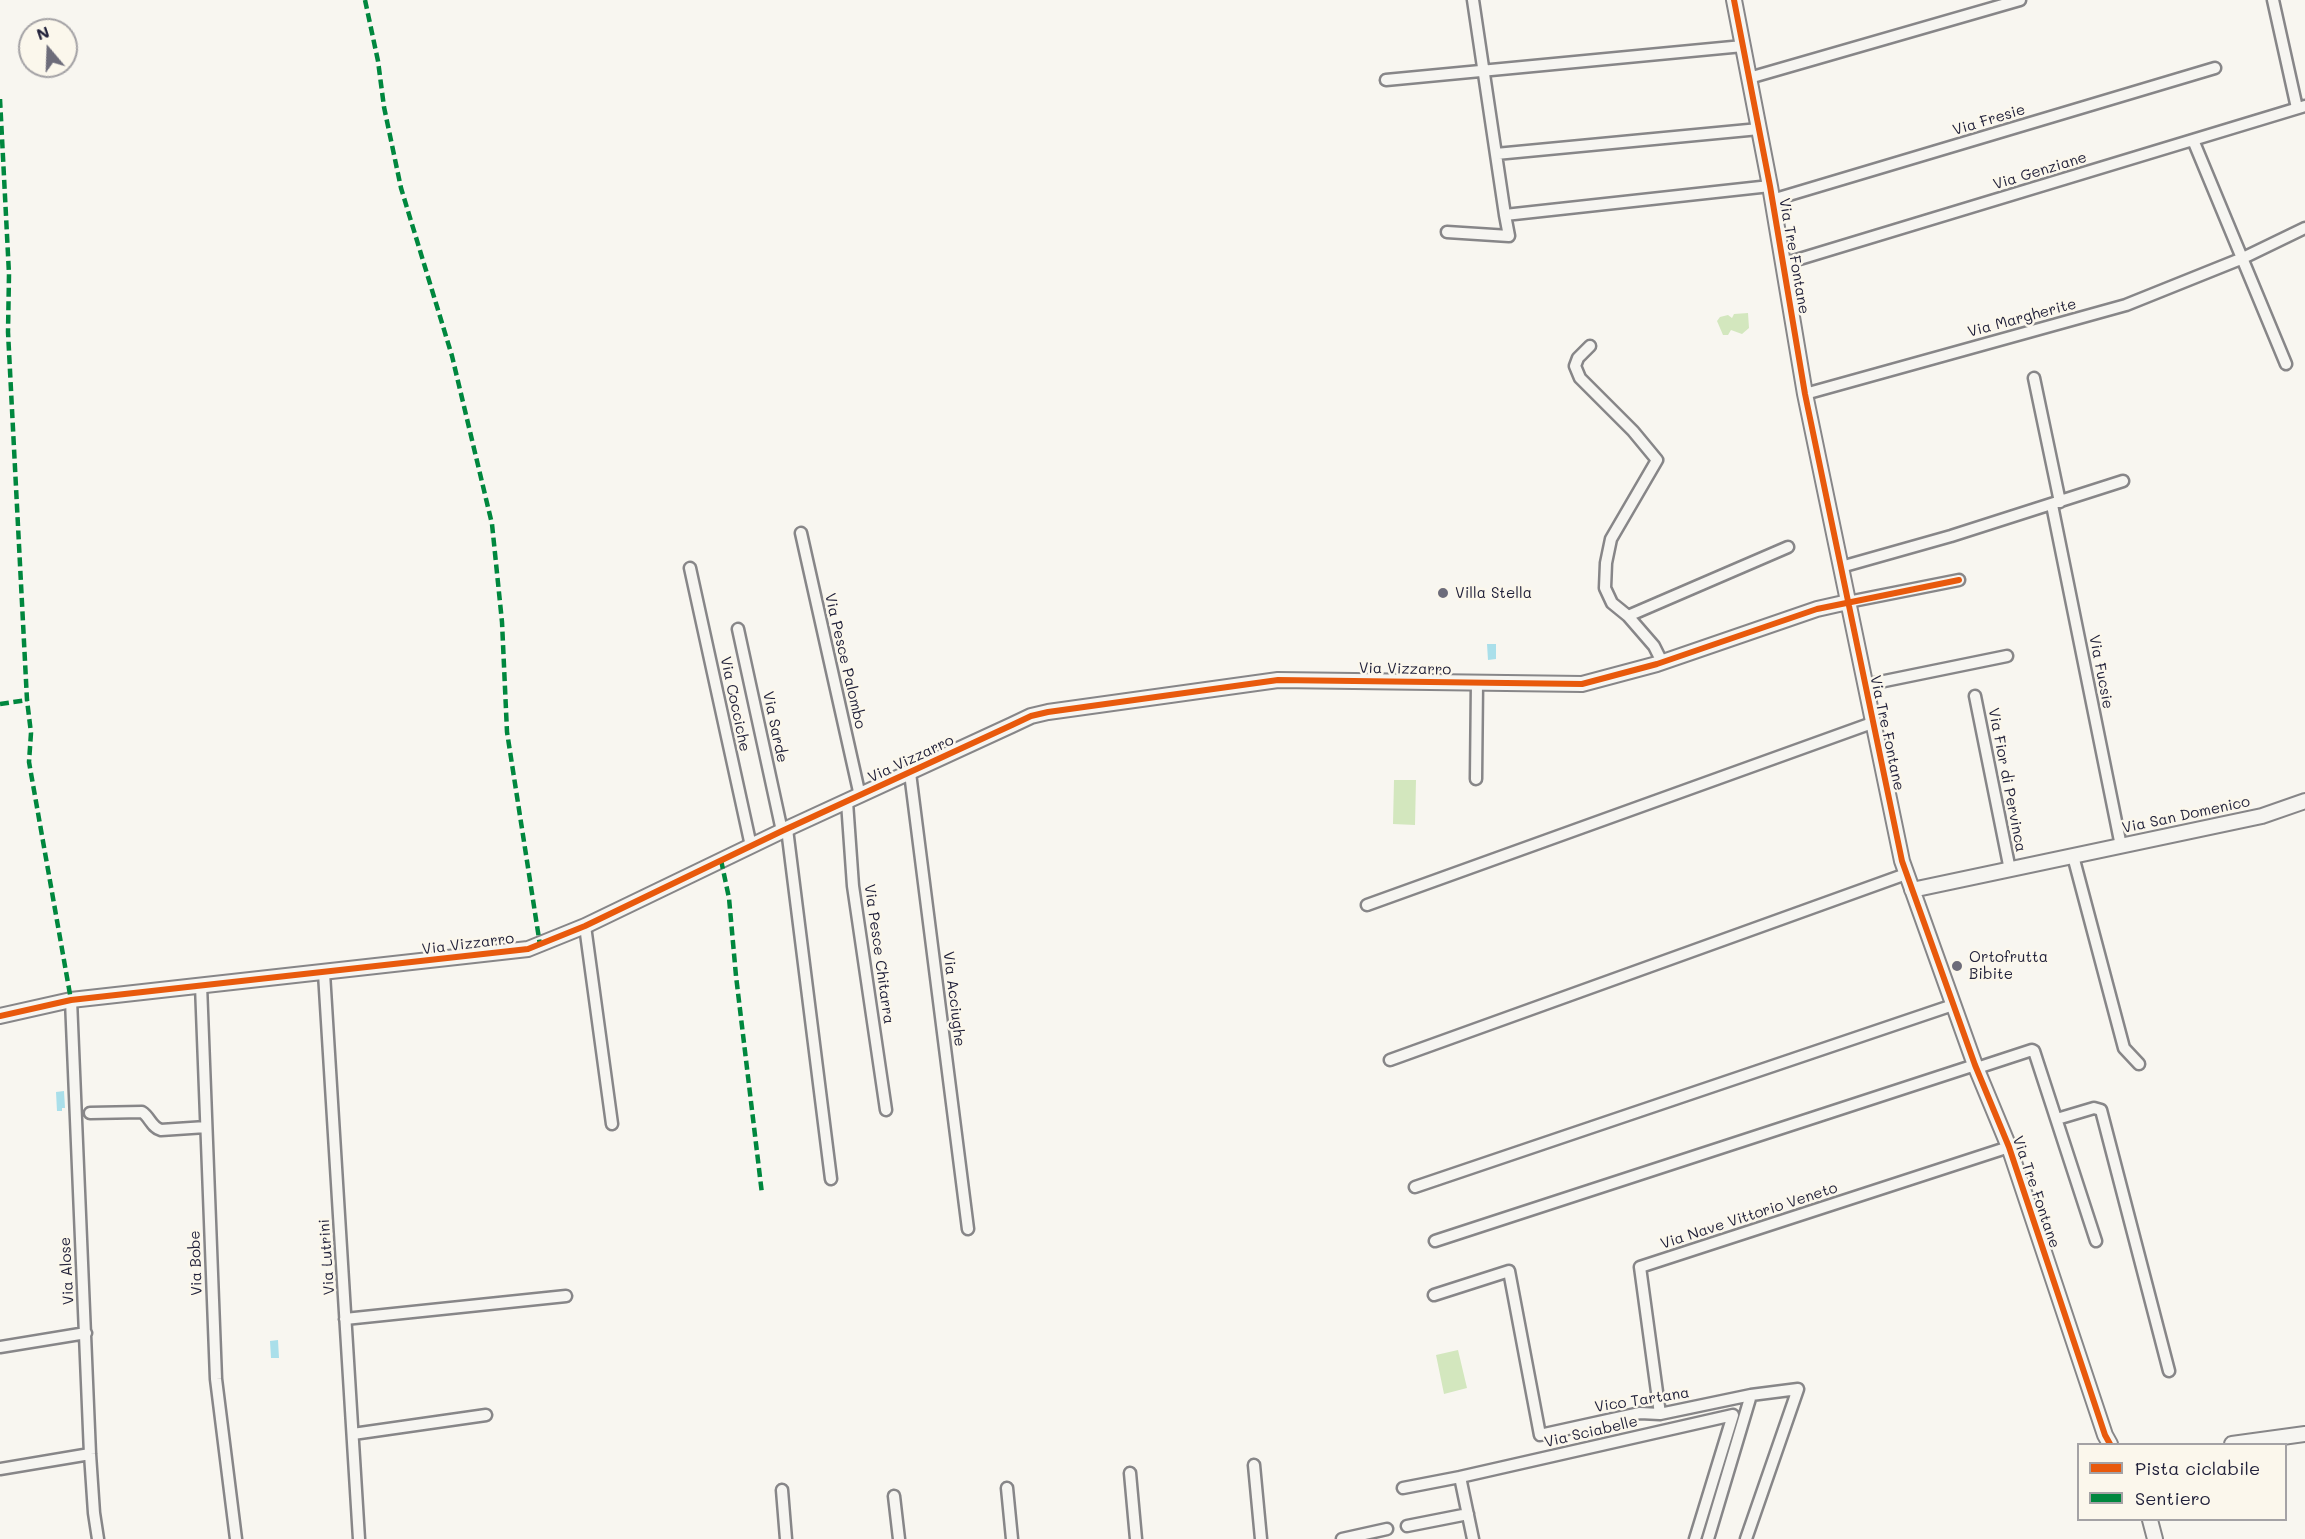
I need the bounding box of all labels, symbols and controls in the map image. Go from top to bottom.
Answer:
north arrow [18,18,78,78]
text: N [33,20,52,44]
street label: Via Fresie [1951,100,2027,140]
street label: Via Genziane [1991,148,2089,194]
street label: Via Tre Fontane [1775,197,1813,315]
street label: Via Margherite [1966,295,2078,341]
place label: Villa Stella [1455,584,1532,602]
marker: Villa Stella [1436,586,1450,600]
street label: Via Pesce Palombo [821,591,869,731]
street label: Via Fucsie [2085,633,2117,711]
street label: Via Cocciche [716,655,754,753]
street label: Via Vizzarro [1359,659,1451,679]
street label: Via Tre Fontane [1866,674,1908,792]
street label: Via Sarde [759,690,791,764]
street label: Via Fior di Pervinca [1984,706,2030,854]
street label: Via Vizzarro [865,731,957,787]
street label: Via San Domenico [2120,793,2252,837]
street label: Via Pesce Chitarra [860,883,898,1025]
street label: Via Vizzarro [421,929,515,959]
place label: Ortofrutta Bibite [1969,948,2048,983]
street label: Via Acciughe [939,950,969,1048]
marker: Ortofrutta Bibite [1950,959,1964,973]
street label: Via Tre Fontane [2008,1134,2064,1250]
street label: Via Nave Vittorio Veneto [1658,1179,1840,1253]
street label: Via Lutrini [315,1218,339,1296]
street label: Via Bobe [186,1230,206,1296]
street label: Via Alose [56,1237,78,1305]
street label: Vico Tartana [1593,1384,1691,1416]
street label: Via Sciabelle [1543,1413,1639,1451]
legend [2077,1443,2287,1521]
text: Pista ciclabile [2135,1456,2260,1480]
text: Sentiero [2135,1486,2211,1510]

